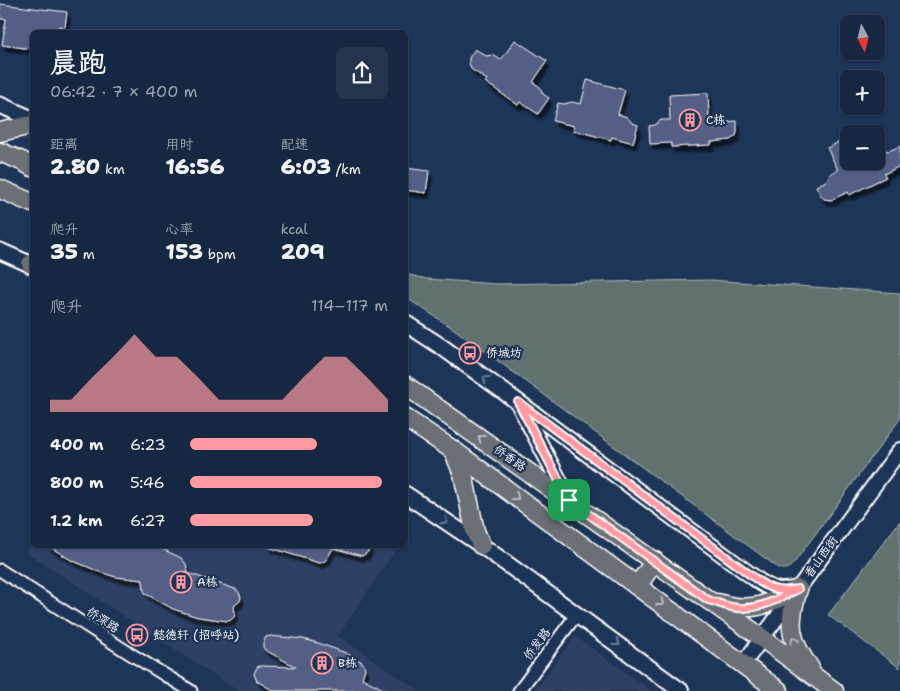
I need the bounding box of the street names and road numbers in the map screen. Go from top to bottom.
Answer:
street label: 侨香路 [491,441,529,475]
street label: 香山西街 [800,533,842,581]
street label: 侨深路 [84,603,122,637]
street label: 侨发路 [520,625,554,663]

